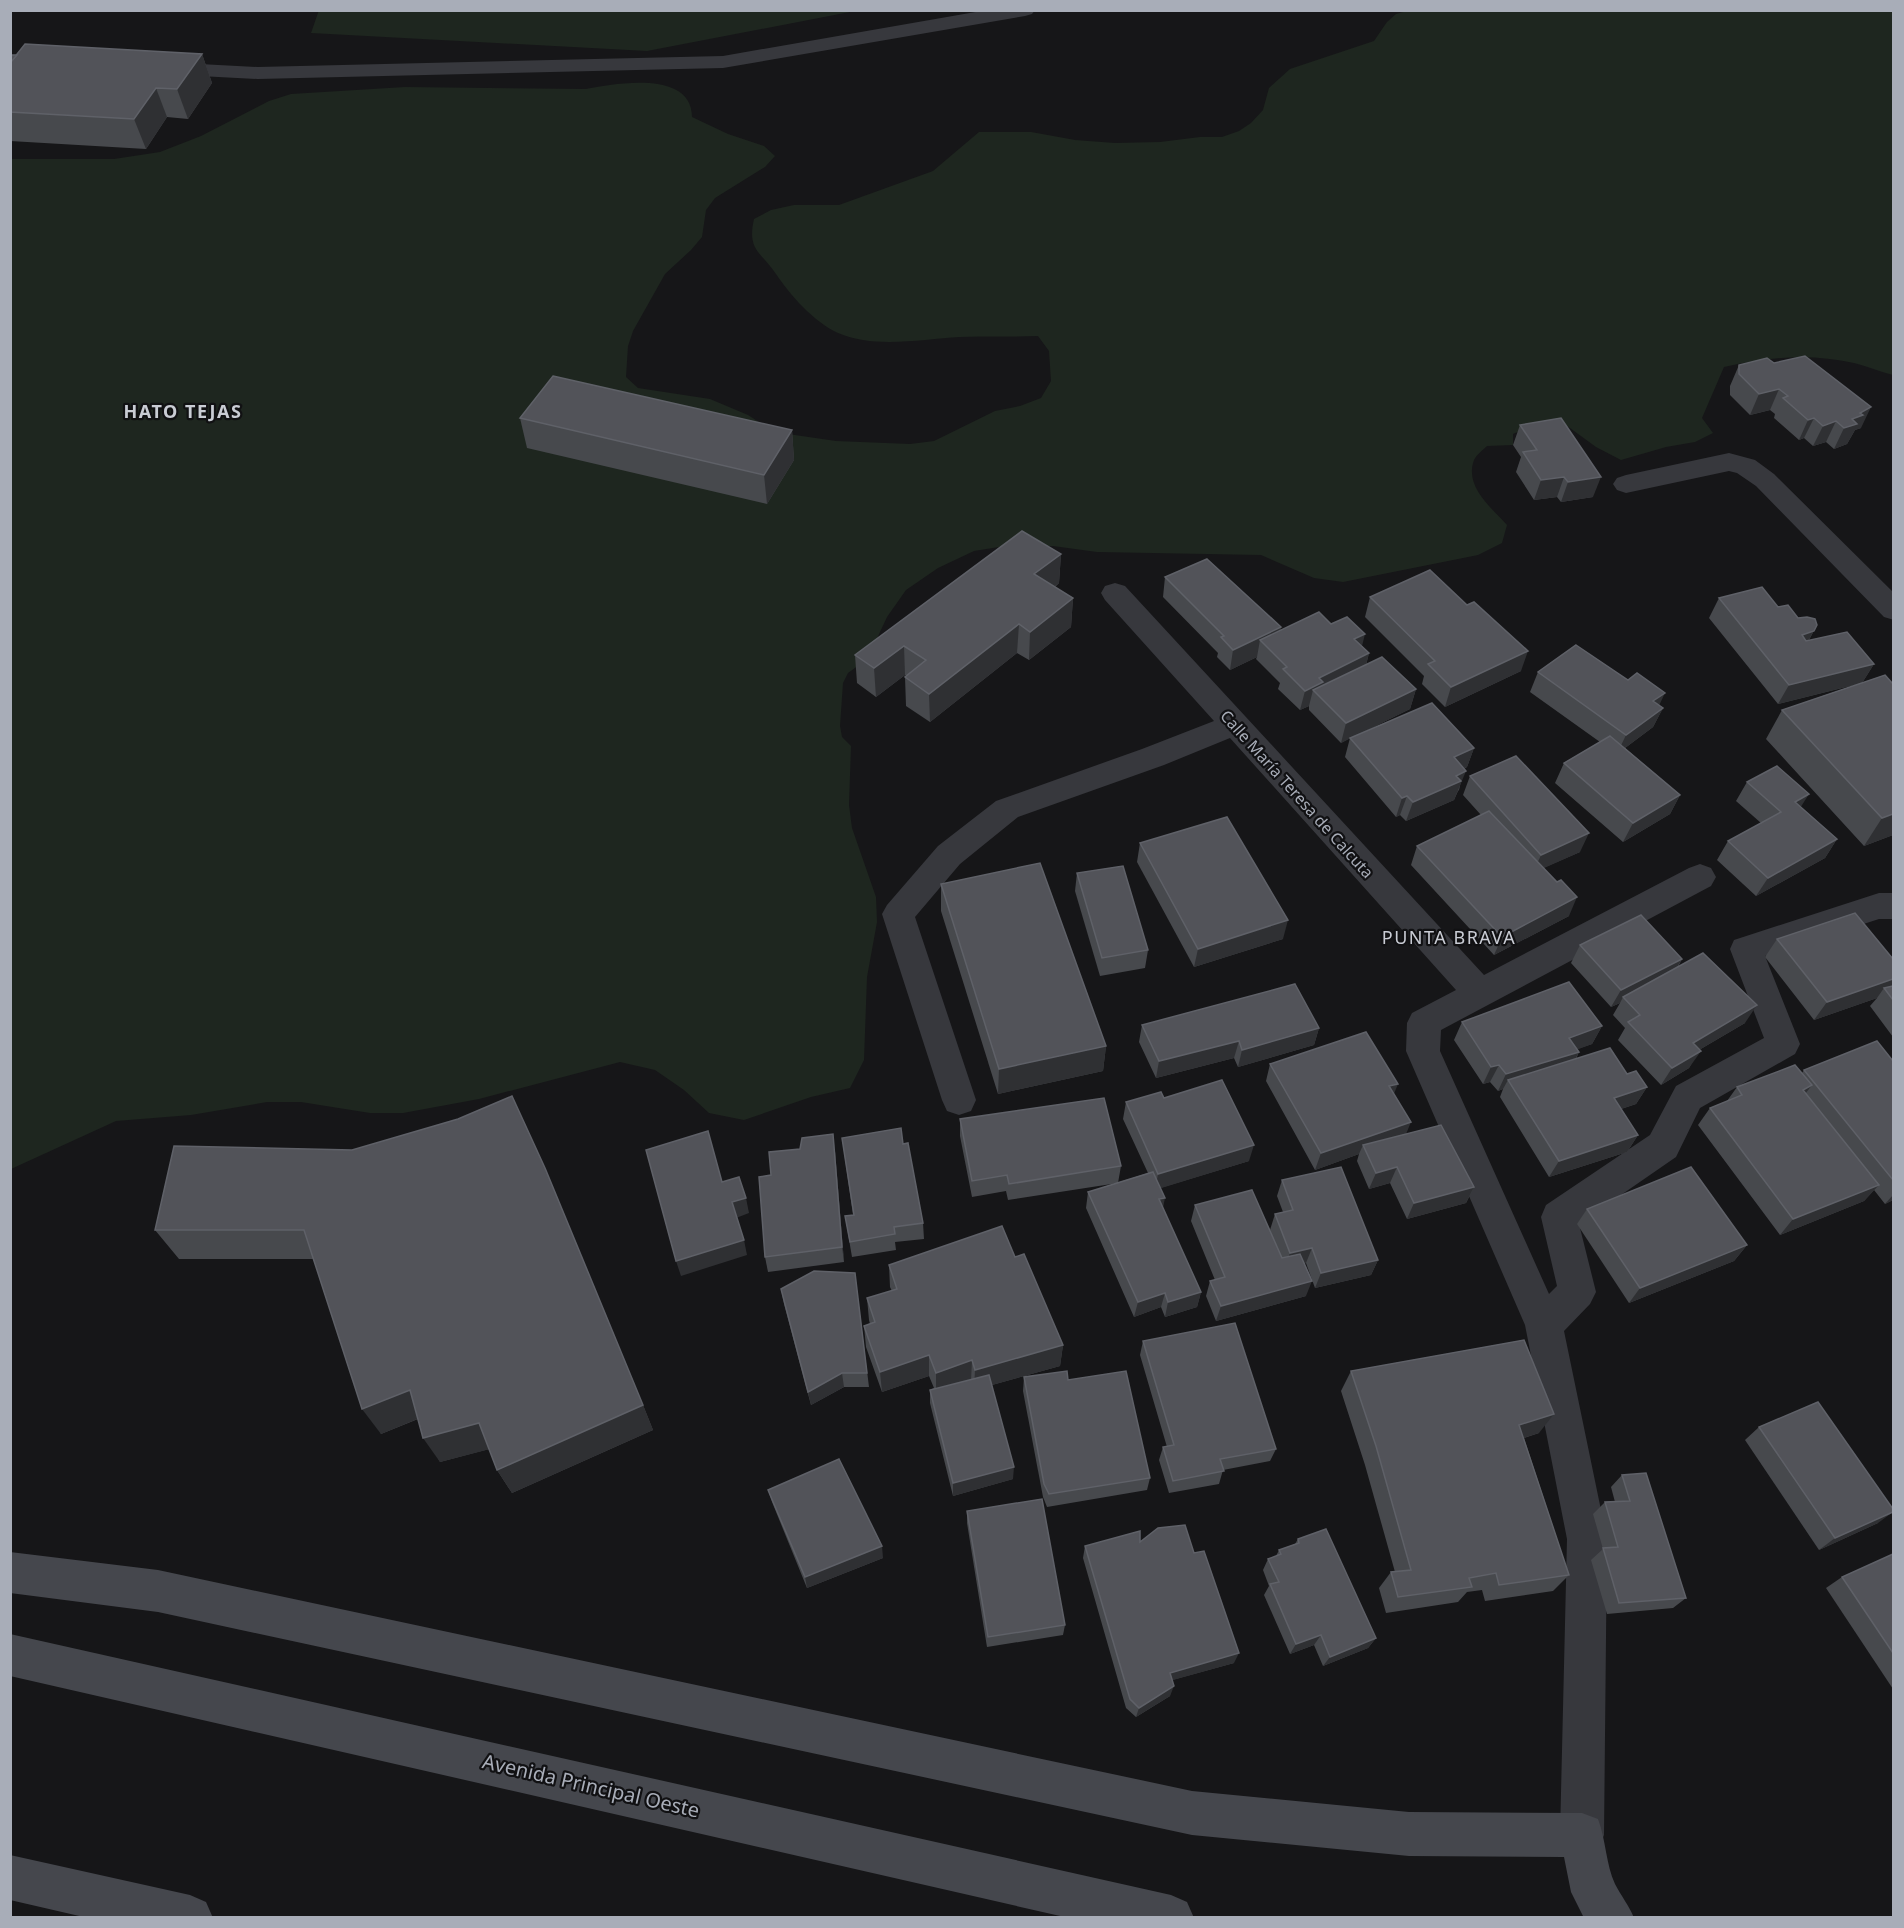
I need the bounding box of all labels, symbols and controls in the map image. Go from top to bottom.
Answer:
district label: HATO TEJAS [124,399,242,423]
street label: Calle María Teresa de Calcuta [1215,705,1379,883]
district label: PUNTA BRAVA [1382,925,1516,949]
street label: Avenida Principal Oeste [480,1747,702,1824]

